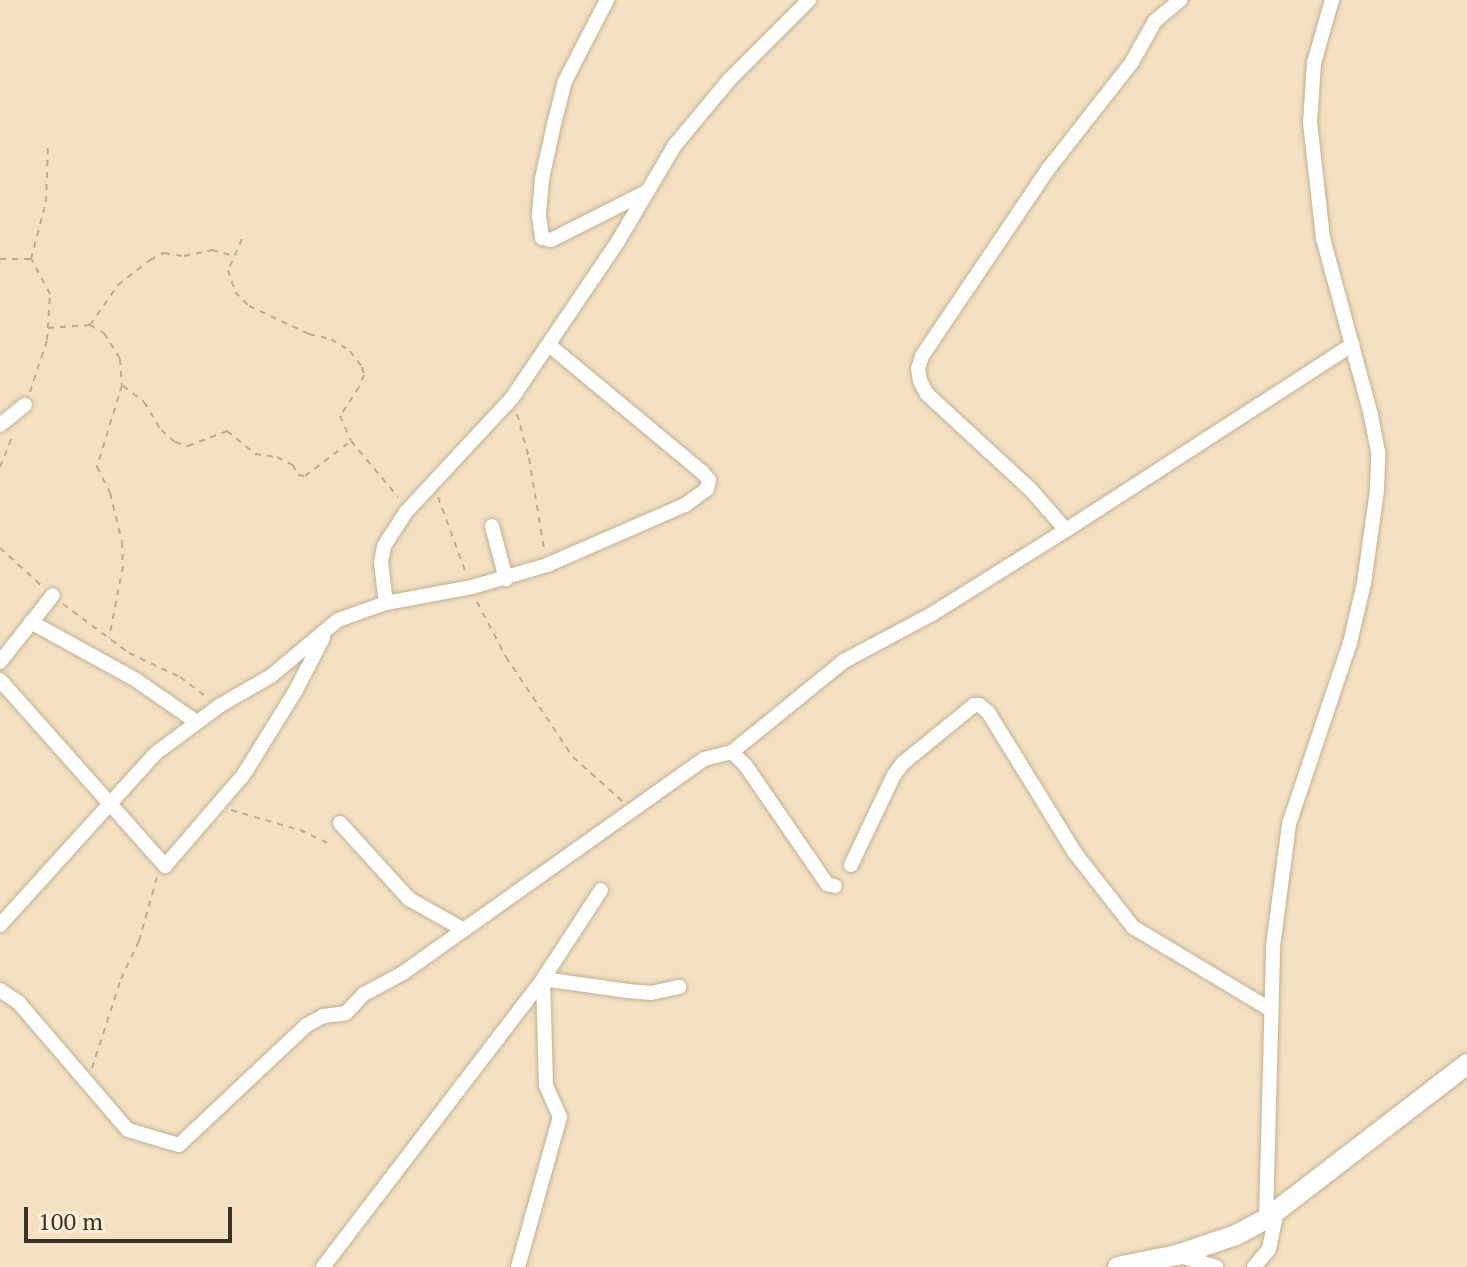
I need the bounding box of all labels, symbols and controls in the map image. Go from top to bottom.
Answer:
scale bar [28,1191,236,1241]
text: 100 m [38,1205,103,1237]

